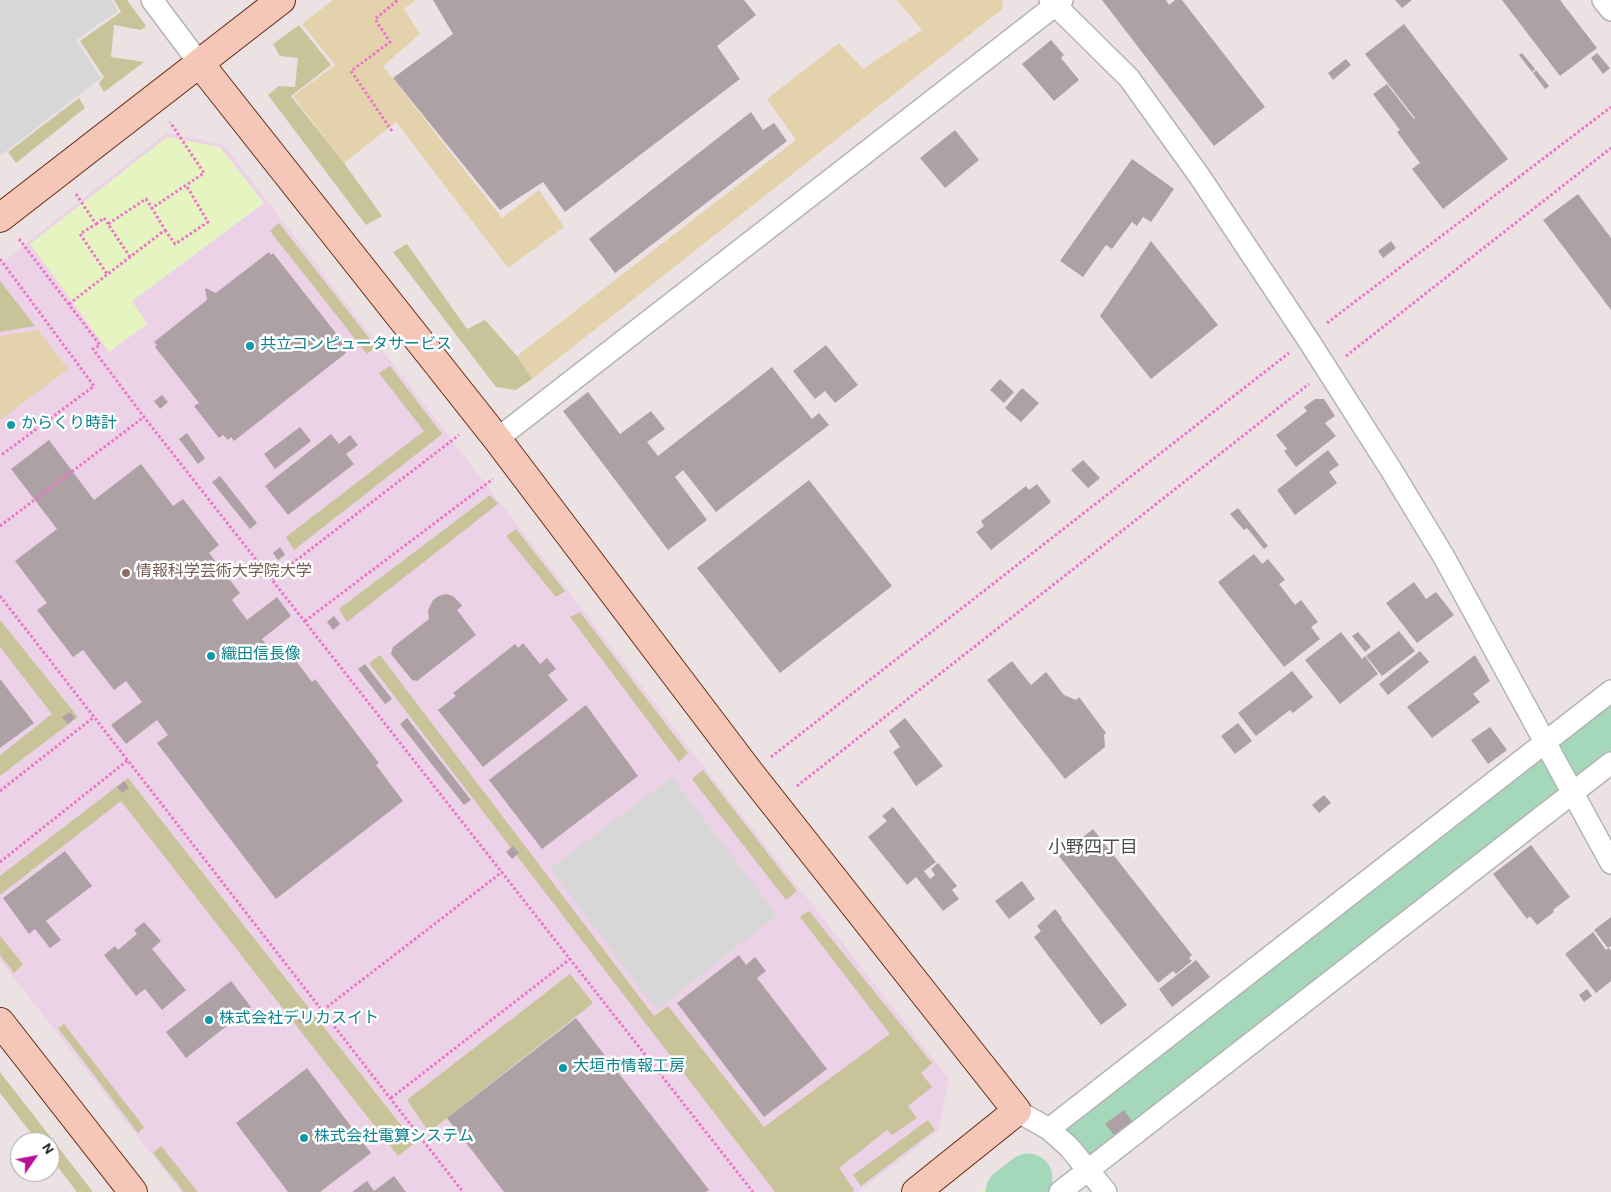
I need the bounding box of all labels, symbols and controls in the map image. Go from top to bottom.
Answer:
place label: 共立コンピュータサービス [260,336,452,356]
marker: 共立コンピュータサービス [244,340,256,352]
place label: からくり時計 [21,415,117,435]
marker: からくり時計 [5,419,17,431]
place label: 情報科学芸術大学院大学 [136,563,312,583]
marker: 情報科学芸術大学院大学 [120,567,132,579]
place label: 織田信長像 [221,646,301,666]
marker: 織田信長像 [205,650,217,662]
district label: 小野四丁目 [1048,838,1138,860]
place label: 株式会社デリカスイト [219,1010,379,1030]
marker: 株式会社デリカスイト [203,1014,215,1026]
place label: 大垣市情報工房 [573,1058,685,1078]
marker: 大垣市情報工房 [557,1062,569,1074]
place label: 株式会社電算システム [314,1128,474,1148]
north arrow [10,1132,60,1182]
marker: 株式会社電算システム [298,1132,310,1144]
text: N [37,1140,57,1158]

